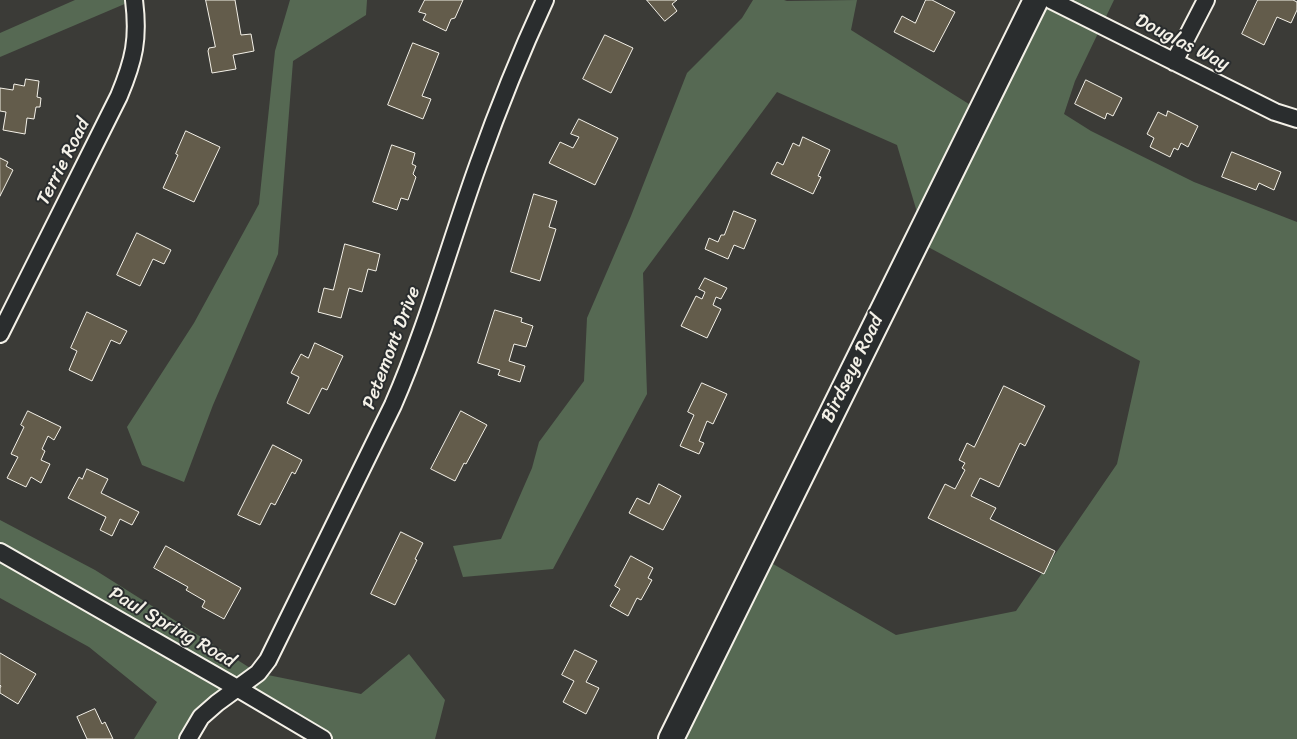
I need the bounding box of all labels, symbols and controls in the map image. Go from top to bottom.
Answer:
street label: Douglas Way [1131,10,1233,76]
street label: Terrie Road [32,115,96,209]
street label: Petemont Drive [358,283,426,413]
street label: Birdseye Road [817,311,889,427]
street label: Paul Spring Road [105,583,239,673]

